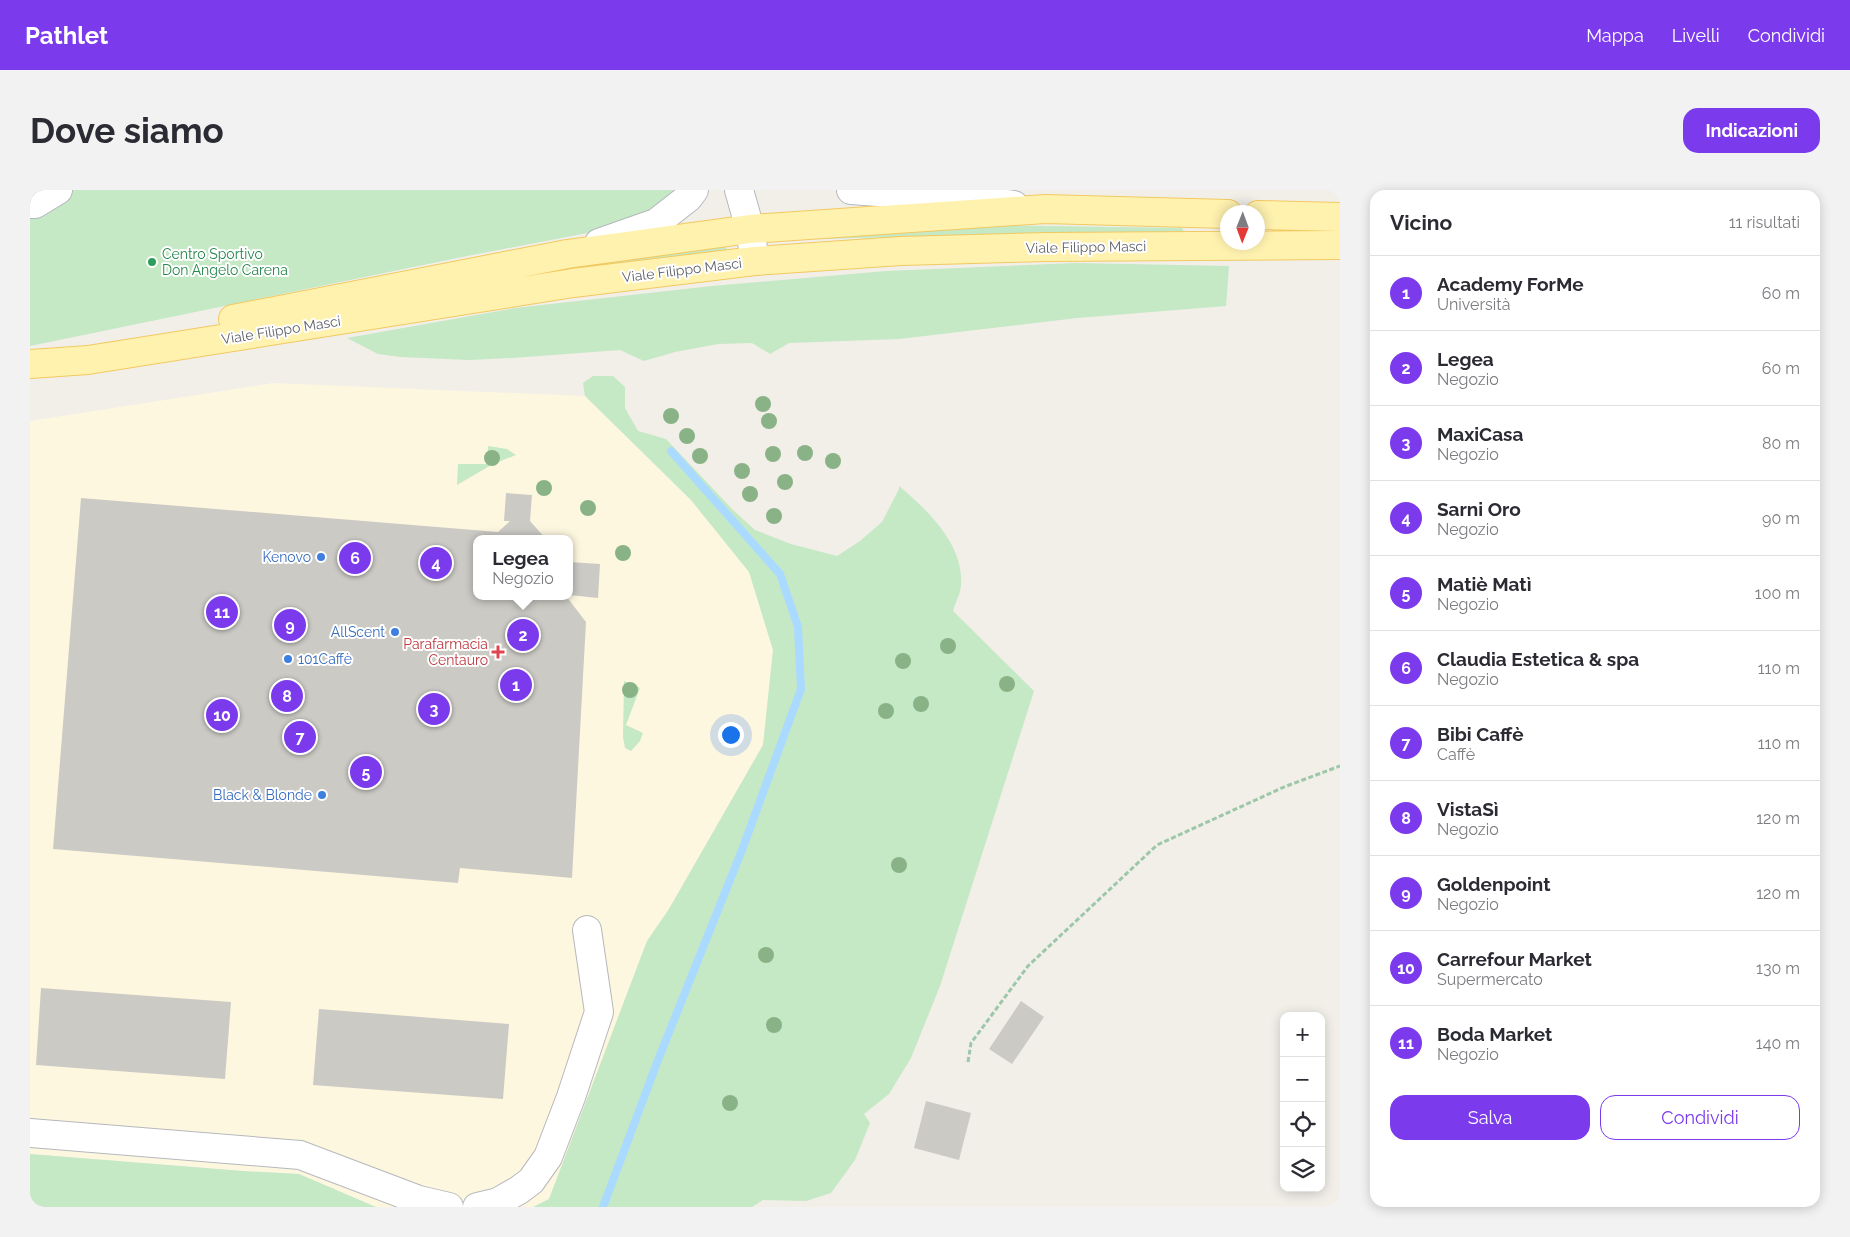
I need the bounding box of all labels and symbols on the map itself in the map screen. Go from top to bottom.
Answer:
north arrow [1220,205,1265,250]
street label: Viale Filippo Masci [1026,238,1146,256]
place label: Centro Sportivo Don Angelo Carena [162,246,288,278]
street label: Viale Filippo Masci [621,255,743,285]
marker: Centro Sportivo Don Angelo Carena [146,256,158,268]
street label: Viale Filippo Masci [220,313,342,347]
pin: 6 [339,539,371,577]
pin: 4 [420,544,452,582]
place label: Kenovo [262,549,311,565]
marker: Kenovo [315,551,327,563]
pin: 11 [206,593,238,631]
pin: 9 [274,606,306,644]
pin: 2 [507,616,539,654]
place label: AllScent [331,624,385,640]
marker: AllScent [389,626,401,638]
place label: Parafarmacia Centauro [403,636,488,668]
marker: Parafarmacia Centauro [492,646,504,658]
place label: 101Caffè [298,651,352,667]
marker: 101Caffè [282,653,294,665]
pin: 1 [500,666,532,704]
pin: 8 [271,677,303,715]
pin: 3 [418,690,450,728]
pin: 10 [206,696,238,734]
pin: 7 [284,718,316,756]
your location [718,722,744,748]
pin: 5 [350,753,382,791]
place label: Black & Blonde [213,787,312,803]
marker: Black & Blonde [316,789,328,801]

